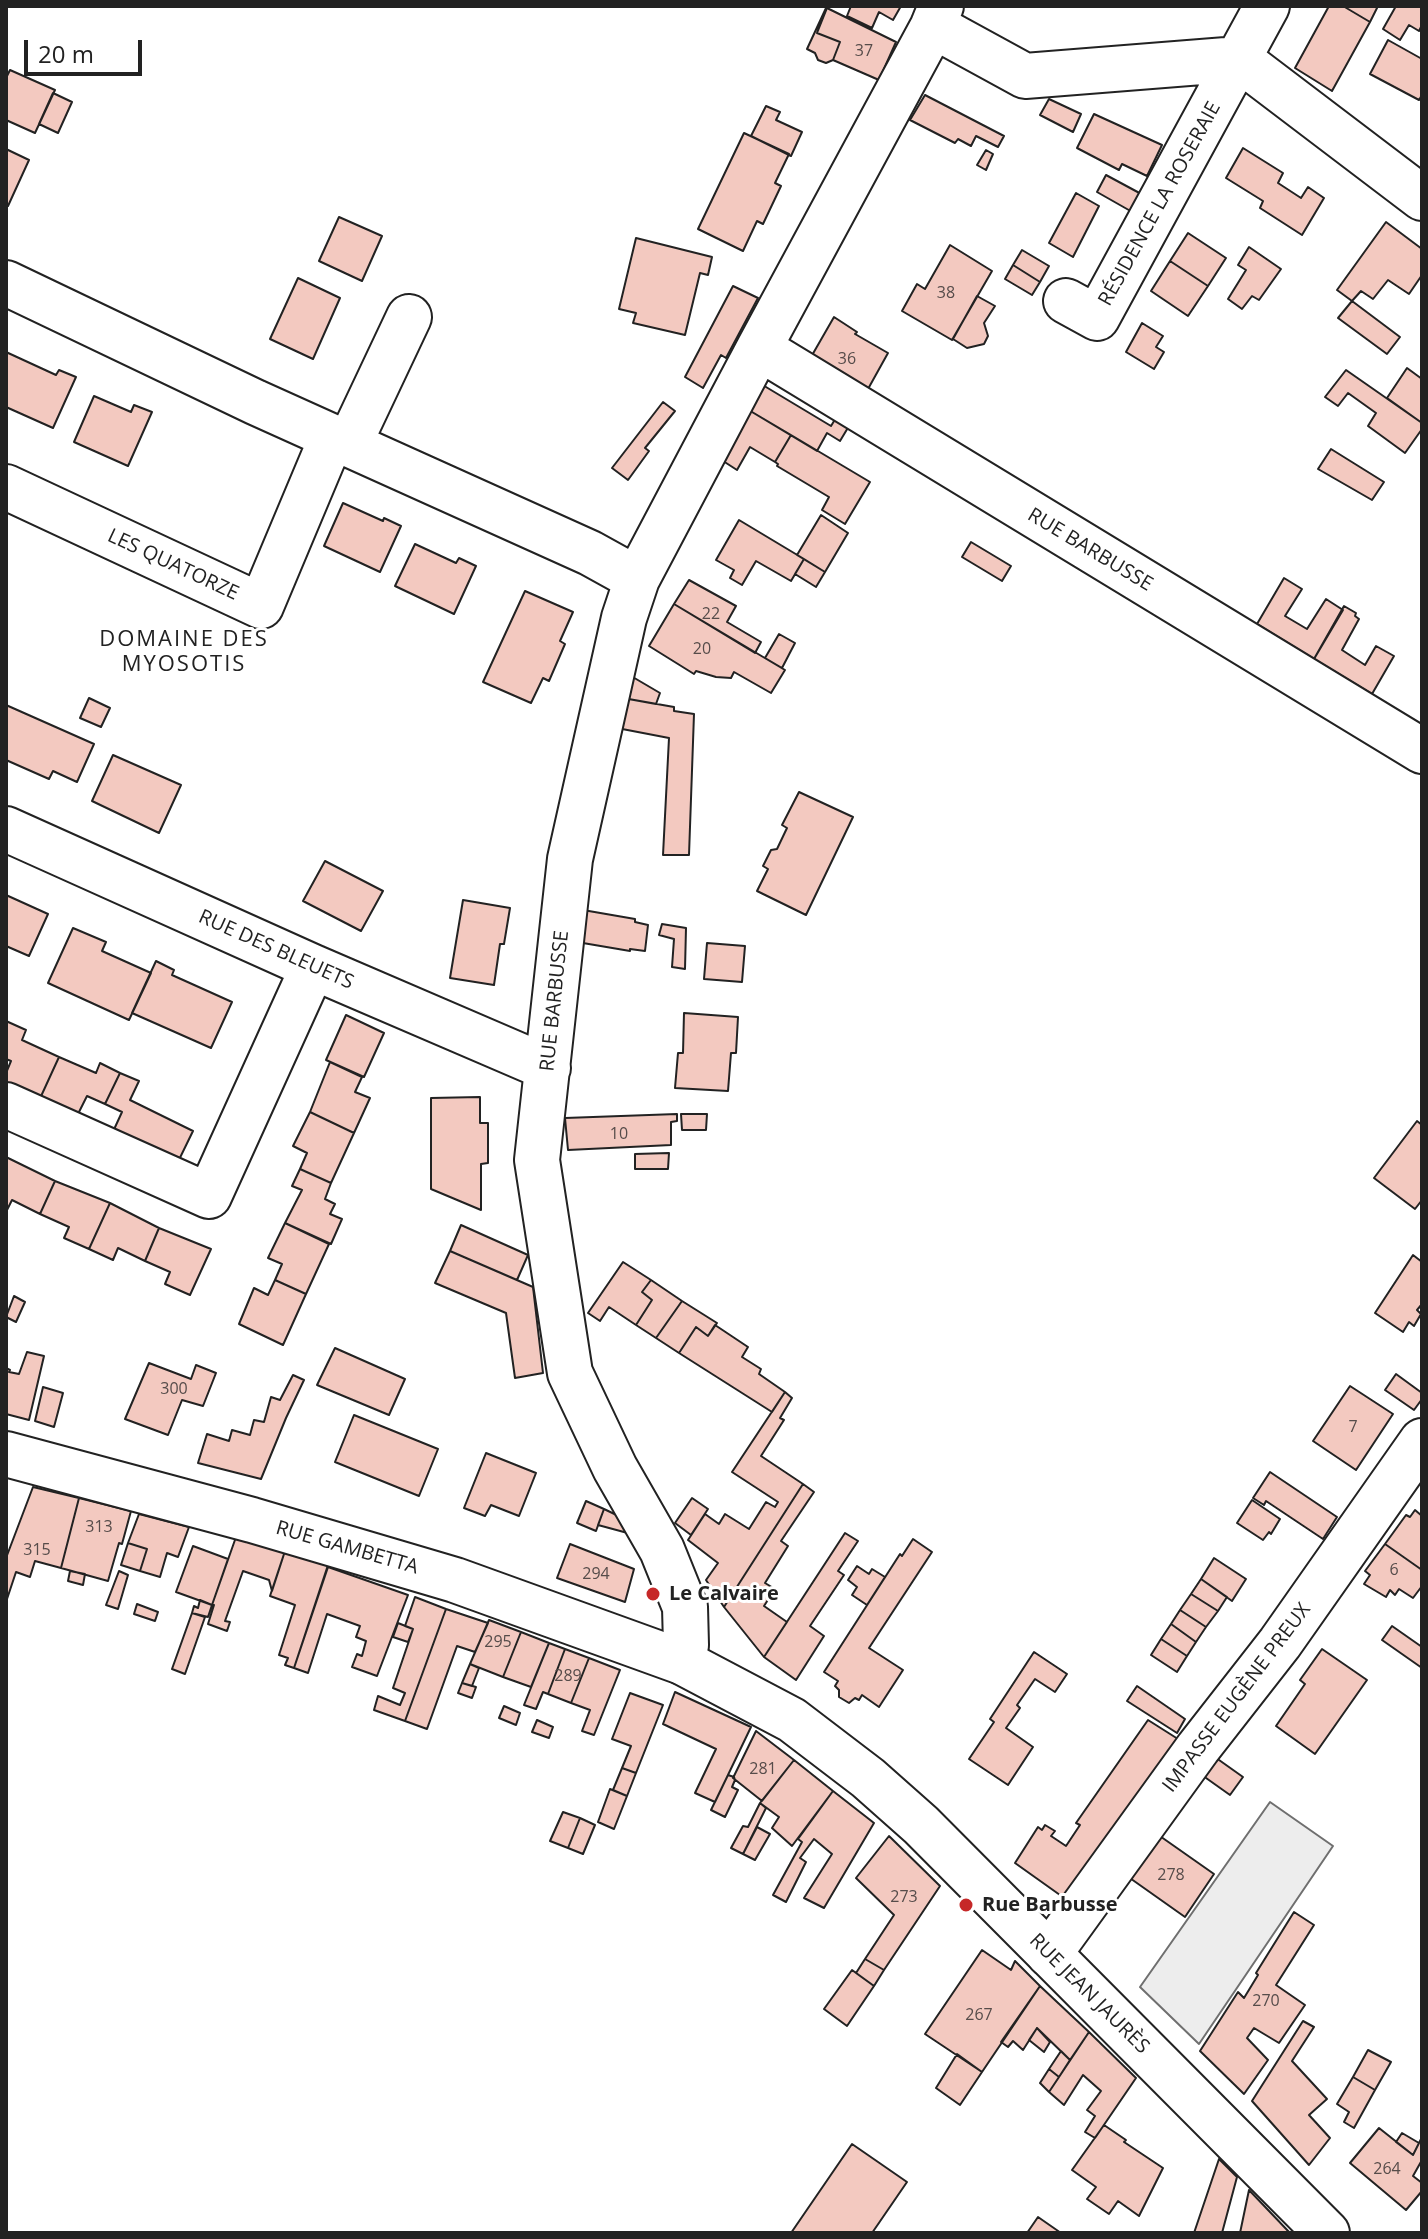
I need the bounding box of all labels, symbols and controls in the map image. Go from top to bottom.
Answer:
scale bar [28,24,146,74]
text: 20 m [38,37,94,70]
house number: 37 [855,41,873,61]
street label: RÉSIDENCE LA ROSERAIE [1094,98,1226,310]
house number: 38 [937,283,955,303]
house number: 36 [838,349,856,369]
street label: RUE BARBUSSE [1023,503,1157,597]
street label: LES QUATORZE [104,524,242,606]
house number: 22 [702,604,720,624]
district label: DOMAINE DES MYOSOTIS [99,627,269,678]
house number: 20 [693,639,711,659]
street label: RUE DES BLEUETS [195,905,357,995]
street label: RUE BARBUSSE [536,929,574,1073]
house number: 10 [610,1124,628,1144]
house number: 300 [160,1379,188,1399]
house number: 7 [1348,1417,1358,1437]
street label: RUE GAMBETTA [273,1516,421,1580]
house number: 313 [85,1517,113,1537]
house number: 315 [23,1540,51,1560]
house number: 6 [1389,1560,1399,1580]
house number: 294 [582,1564,610,1584]
place label: Le Calvaire [669,1582,779,1606]
marker: Le Calvaire [644,1585,662,1603]
street label: IMPASSE EUGÈNE PREUX [1158,1599,1316,1797]
house number: 295 [484,1632,512,1652]
house number: 289 [554,1666,582,1686]
house number: 281 [749,1759,777,1779]
house number: 278 [1157,1865,1185,1885]
house number: 273 [890,1887,918,1907]
place label: Rue Barbusse [982,1893,1117,1917]
marker: Rue Barbusse [957,1896,975,1914]
street label: RUE JEAN JAURÈS [1024,1929,1154,2059]
house number: 270 [1252,1991,1280,2011]
house number: 267 [965,2005,993,2025]
house number: 264 [1373,2159,1401,2179]

